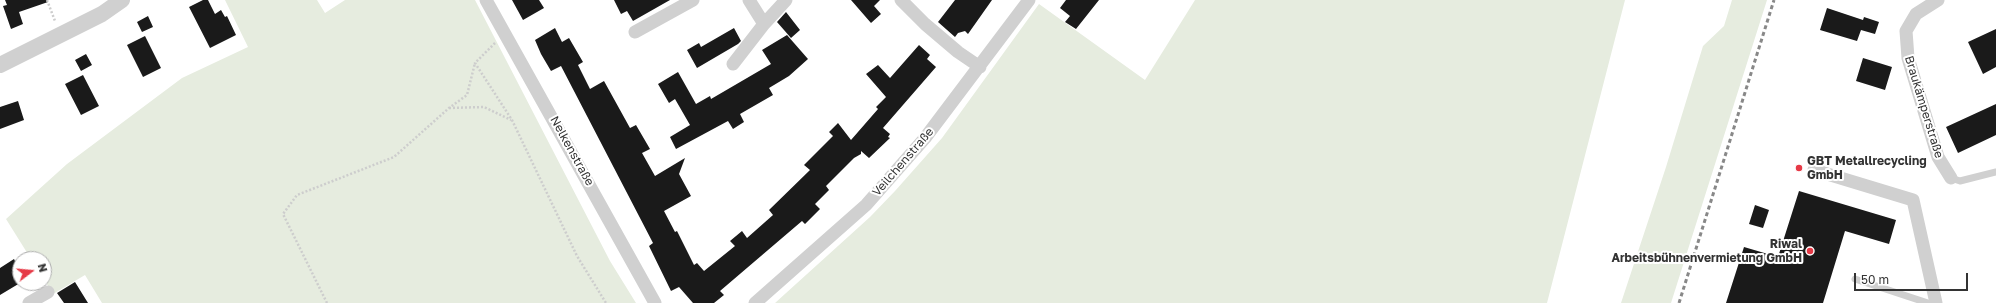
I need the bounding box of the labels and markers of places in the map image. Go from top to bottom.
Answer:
place label: GBT Metallrecycling GmbH [1807,154,1927,182]
marker: GBT Metallrecycling GmbH [1794,163,1804,173]
place label: Riwal Arbeitsbühnenvermietung GmbH [1611,237,1802,265]
marker: Riwal Arbeitsbühnenvermietung GmbH [1805,246,1815,256]

